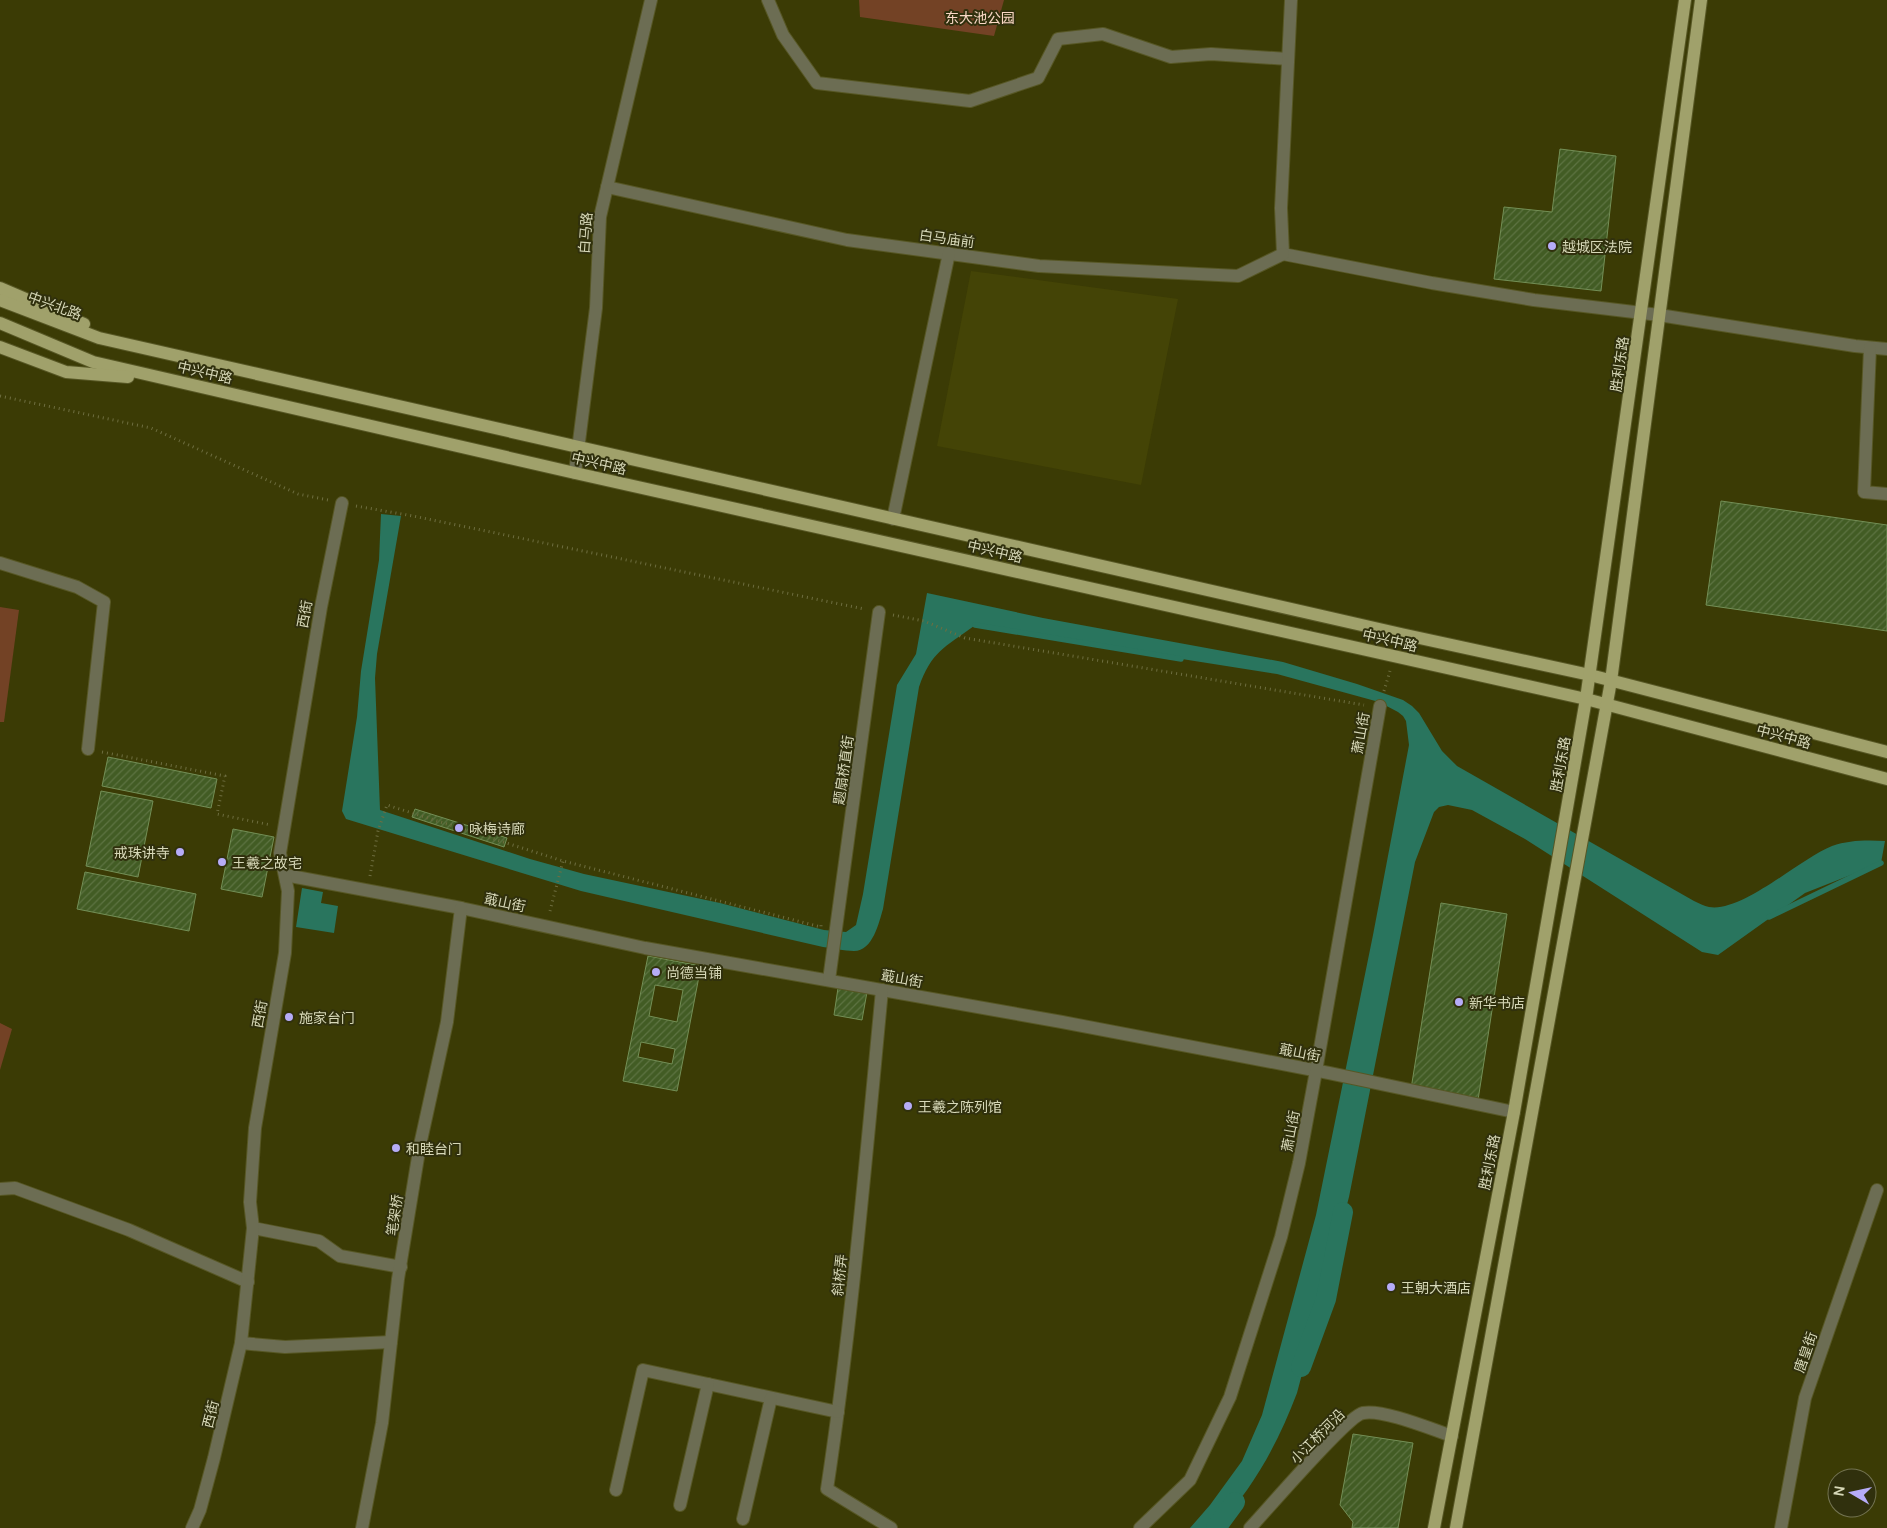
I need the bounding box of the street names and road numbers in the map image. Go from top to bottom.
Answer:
street label: 白马路 [574,211,596,255]
street label: 白马庙前 [918,225,976,251]
street label: 中兴北路 [25,286,85,324]
street label: 胜利东路 [1606,335,1632,393]
street label: 中兴中路 [176,356,234,388]
street label: 中兴中路 [570,447,628,479]
street label: 中兴中路 [966,535,1024,567]
street label: 西街 [292,599,316,629]
street label: 中兴中路 [1361,624,1419,656]
street label: 萧山街 [1347,711,1373,755]
street label: 中兴中路 [1754,720,1814,752]
street label: 题扇桥直街 [829,734,857,806]
street label: 胜利东路 [1546,735,1574,793]
street label: 蕺山街 [482,888,528,916]
street label: 蕺山街 [880,965,924,991]
street label: 西街 [247,999,271,1029]
street label: 蕺山街 [1278,1039,1322,1065]
street label: 萧山街 [1277,1109,1303,1153]
street label: 胜利东路 [1474,1133,1504,1191]
street label: 笔架桥 [381,1193,407,1237]
street label: 斜桥弄 [827,1253,851,1297]
street label: 唐皇街 [1789,1329,1821,1375]
street label: 西街 [197,1398,223,1430]
street label: 小江桥河沿 [1286,1405,1348,1467]

